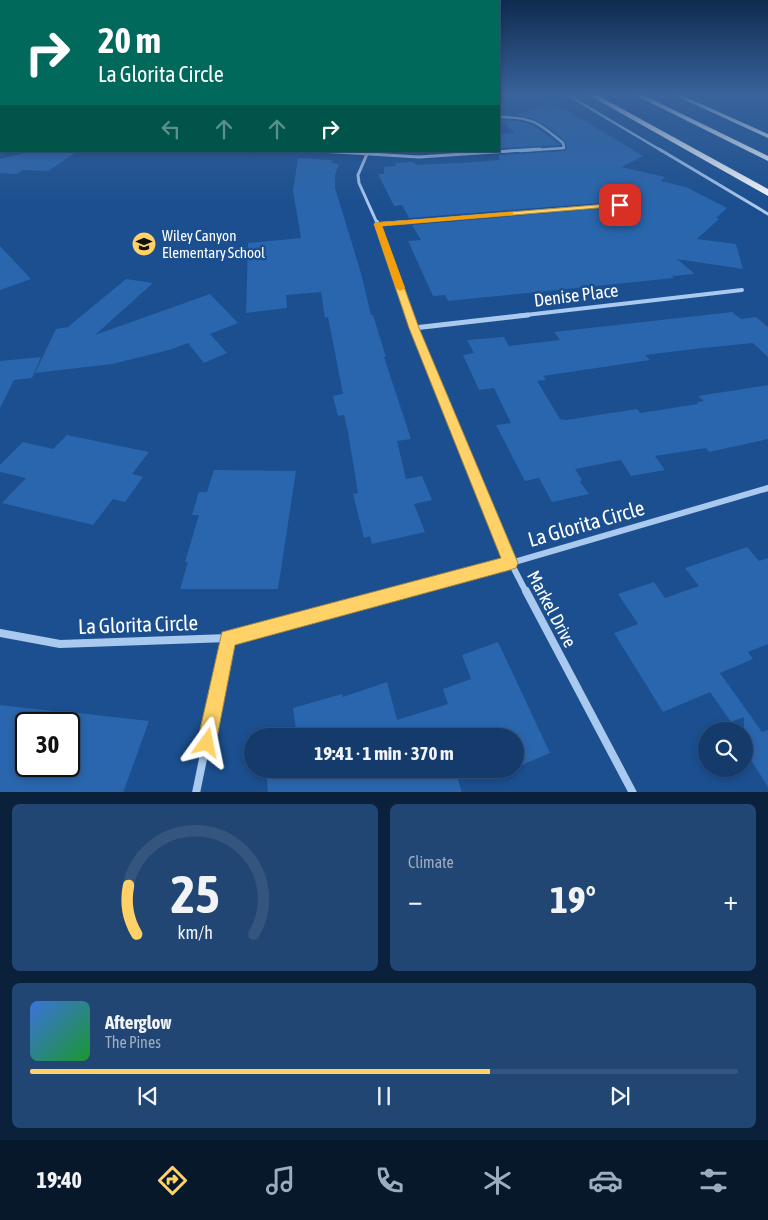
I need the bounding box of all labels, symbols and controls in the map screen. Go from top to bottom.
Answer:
icon: right [15,20,80,85]
text: 20 m [98,20,161,60]
text: La Glorita Circle [98,61,224,87]
icon: left [157,115,185,143]
icon: ahead [210,115,238,143]
icon: ahead [263,115,291,143]
icon: right [316,115,344,143]
pin [599,184,641,226]
icon: arrive [606,191,634,219]
place label: Wiley Canyon Elementary School [162,227,265,261]
school or university icon: Wiley Canyon Elementary School [131,231,157,257]
street label: Denise Place [533,279,619,311]
street label: La Glorita Circle [525,495,647,551]
street label: Markel Drive [523,567,581,651]
street label: La Glorita Circle [78,610,198,638]
speed limit sign: 30 [15,712,80,777]
position arrow [180,716,232,768]
map controls [698,722,753,777]
button: search [698,722,753,777]
text: 19:41 · 1 min · 370 m [314,742,454,764]
text: Climate [408,853,454,871]
text: 25 [171,864,219,924]
text: 19° [550,878,596,921]
text: − [408,884,423,916]
text: + [723,884,738,916]
text: km/h [177,922,213,943]
text: Afterglow [105,1011,172,1033]
text: The Pines [105,1033,161,1051]
icon: previous [134,1082,162,1110]
icon: pause [370,1082,398,1110]
icon: next [606,1082,634,1110]
icon: directions [155,1163,190,1198]
icon: music [263,1163,298,1198]
icon: phone [372,1163,407,1198]
icon: climate [480,1163,515,1198]
icon: car [588,1163,623,1198]
icon: filters [696,1163,731,1198]
text: 19:40 [37,1167,82,1193]

